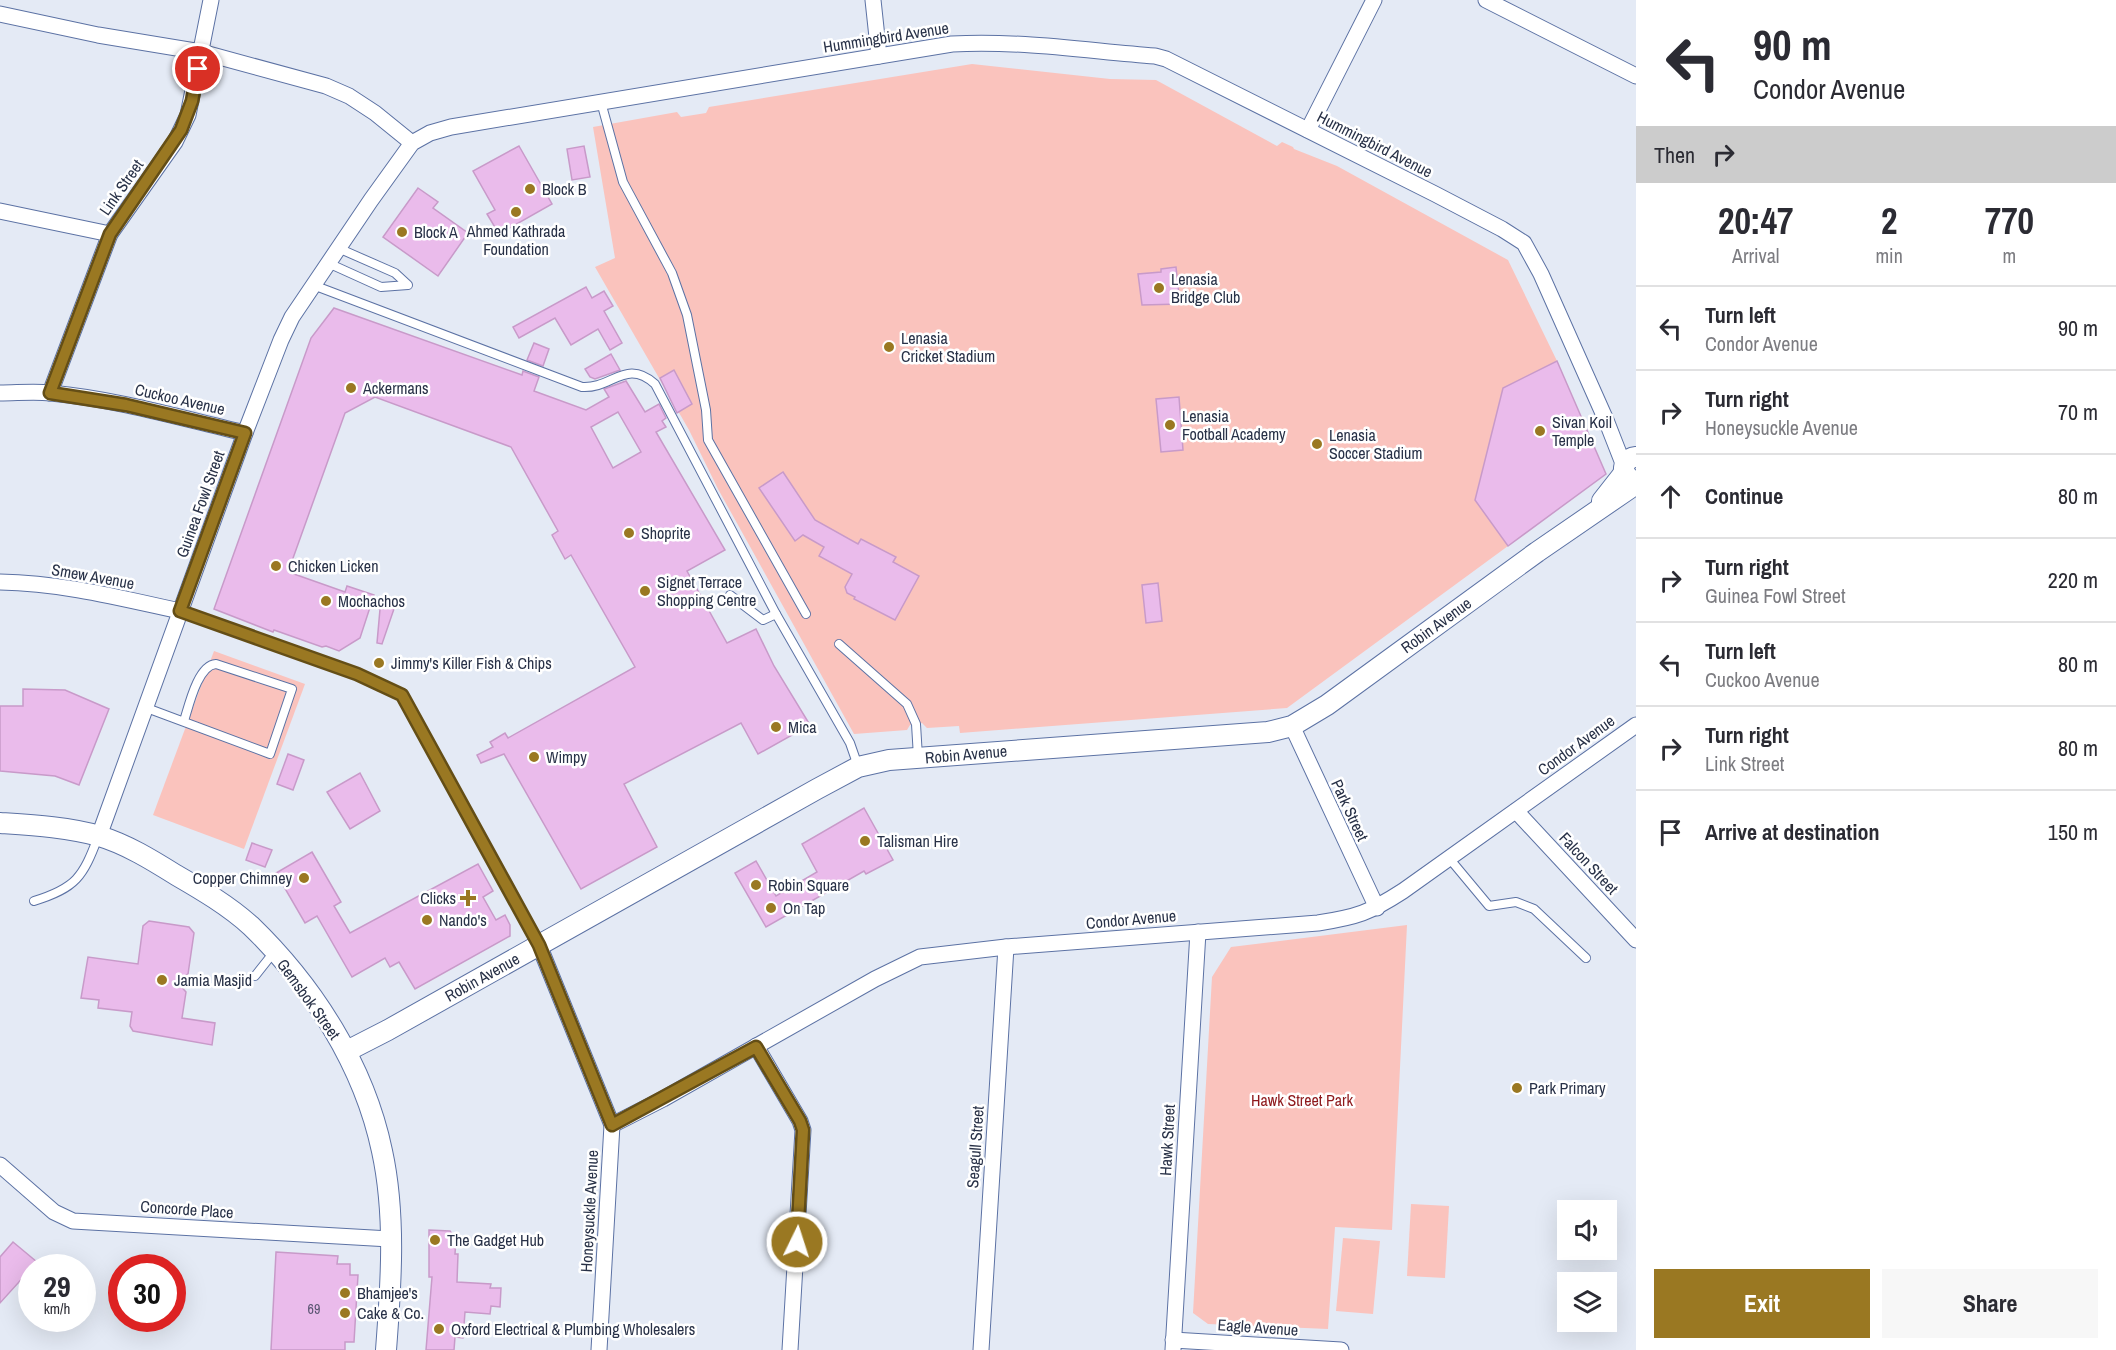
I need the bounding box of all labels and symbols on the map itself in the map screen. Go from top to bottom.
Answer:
street label: Hummingbird Avenue [822,16,950,58]
pin [172,43,223,94]
street label: Hummingbird Avenue [1314,105,1436,183]
street label: Link Street [94,154,148,219]
place label: Block B [542,178,587,200]
marker: Block B [523,182,537,196]
marker: Ahmed Kathrada Foundation [509,205,523,219]
place label: Ahmed Kathrada Foundation [466,220,566,260]
place label: Block A [414,221,458,243]
marker: Block A [395,225,409,239]
place label: Lenasia Bridge Club [1171,268,1240,308]
marker: Lenasia Bridge Club [1152,281,1166,295]
place label: Lenasia Cricket Stadium [901,327,995,367]
marker: Lenasia Cricket Stadium [882,340,896,354]
place label: Ackermans [362,377,429,399]
street label: Cuckoo Avenue [133,378,227,420]
marker: Ackermans [344,381,358,395]
place label: Lenasia Football Academy [1182,405,1286,445]
place label: Sivan Koil Temple [1552,411,1612,451]
marker: Lenasia Football Academy [1163,418,1177,432]
place label: Lenasia Soccer Stadium [1329,424,1422,464]
marker: Sivan Koil Temple [1533,424,1547,438]
marker: Lenasia Soccer Stadium [1310,437,1324,451]
street label: Guinea Fowl Street [170,447,230,561]
place label: Shoprite [641,522,691,544]
marker: Shoprite [622,526,636,540]
place label: Chicken Licken [288,555,378,577]
street label: Smew Avenue [50,558,136,594]
marker: Chicken Licken [269,559,283,573]
place label: Signet Terrace Shopping Centre [657,571,756,611]
marker: Signet Terrace Shopping Centre [638,584,652,598]
place label: Mochachos [338,590,405,612]
street label: Robin Avenue [1396,592,1476,658]
marker: Mochachos [319,594,333,608]
place label: Jimmy's Killer Fish & Chips [391,652,552,674]
marker: Jimmy's Killer Fish & Chips [372,656,386,670]
street label: Condor Avenue [1533,710,1619,780]
place label: Mica [788,716,817,738]
marker: Mica [769,720,783,734]
street label: Robin Avenue [924,739,1008,769]
place label: Wimpy [546,746,587,768]
marker: Wimpy [527,750,541,764]
street label: Park Street [1326,776,1374,845]
street label: Falcon Street [1555,827,1624,899]
place label: Talisman Hire [877,830,958,852]
marker: Talisman Hire [858,834,872,848]
place label: Copper Chimney [193,867,292,889]
marker: Copper Chimney [297,871,311,885]
place label: Robin Square [768,874,849,896]
marker: Robin Square [749,878,763,892]
place label: Clicks [420,887,456,909]
marker: Clicks [461,891,475,905]
place label: On Tap [783,897,825,919]
marker: On Tap [764,901,778,915]
street label: Condor Avenue [1085,904,1177,934]
place label: Nando's [439,909,487,931]
marker: Nando's [420,913,434,927]
street label: Robin Avenue [441,947,523,1007]
street label: Gemsbok Street [272,954,346,1044]
place label: Jamia Masjid [174,969,252,991]
marker: Jamia Masjid [155,973,169,987]
place label: Park Primary [1529,1077,1606,1099]
marker: Park Primary [1510,1081,1524,1095]
park label: Hawk Street Park [1251,1089,1353,1111]
street label: Hawk Street [1154,1103,1180,1176]
street label: Seagull Street [961,1105,989,1189]
street label: Honeysuckle Avenue [575,1149,603,1273]
street label: Concorde Place [140,1195,234,1223]
position arrow [765,1210,829,1274]
place label: The Gadget Hub [447,1229,544,1251]
marker: The Gadget Hub [428,1233,442,1247]
speed limit sign: 30 [108,1254,186,1332]
place label: Bhamjee's [357,1282,418,1304]
marker: Bhamjee's [338,1286,352,1300]
house number: 69 [308,1300,320,1318]
place label: Cake & Co. [357,1302,424,1324]
marker: Cake & Co. [338,1306,352,1320]
street label: Eagle Avenue [1217,1313,1299,1341]
place label: Oxford Electrical & Plumbing Wholesalers [451,1318,695,1340]
marker: Oxford Electrical & Plumbing Wholesalers [432,1322,446,1336]

